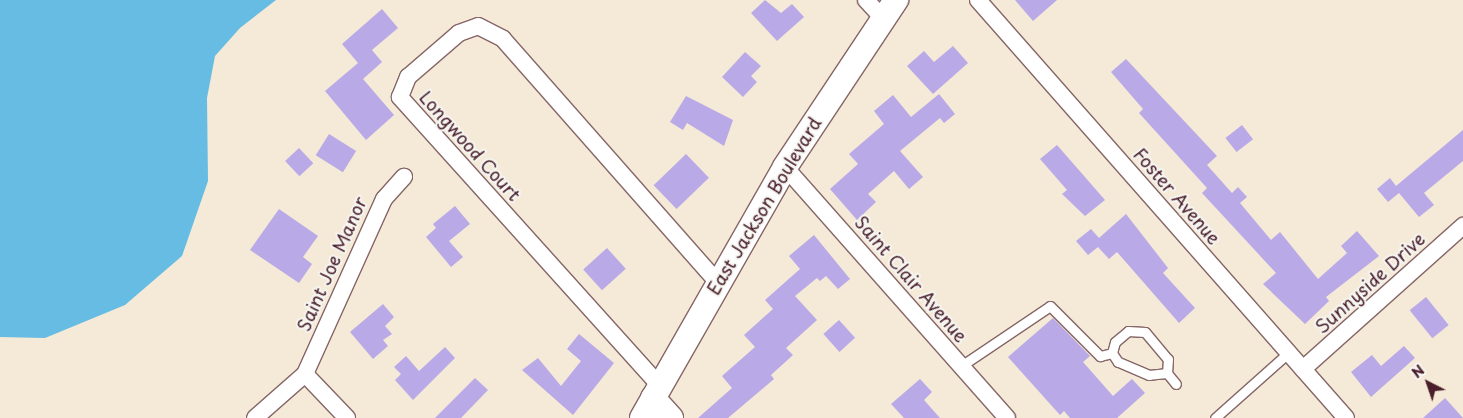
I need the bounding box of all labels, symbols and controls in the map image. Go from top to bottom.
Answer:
street label: Longwood Court [415,86,525,206]
street label: East Jackson Boulevard [702,113,826,299]
street label: Foster Avenue [1129,143,1225,249]
street label: Saint Joe Manor [293,194,371,334]
street label: Saint Clair Avenue [850,211,972,347]
street label: Sunnyside Drive [1311,228,1429,338]
north arrow [1403,358,1453,408]
text: N [1407,360,1429,383]

